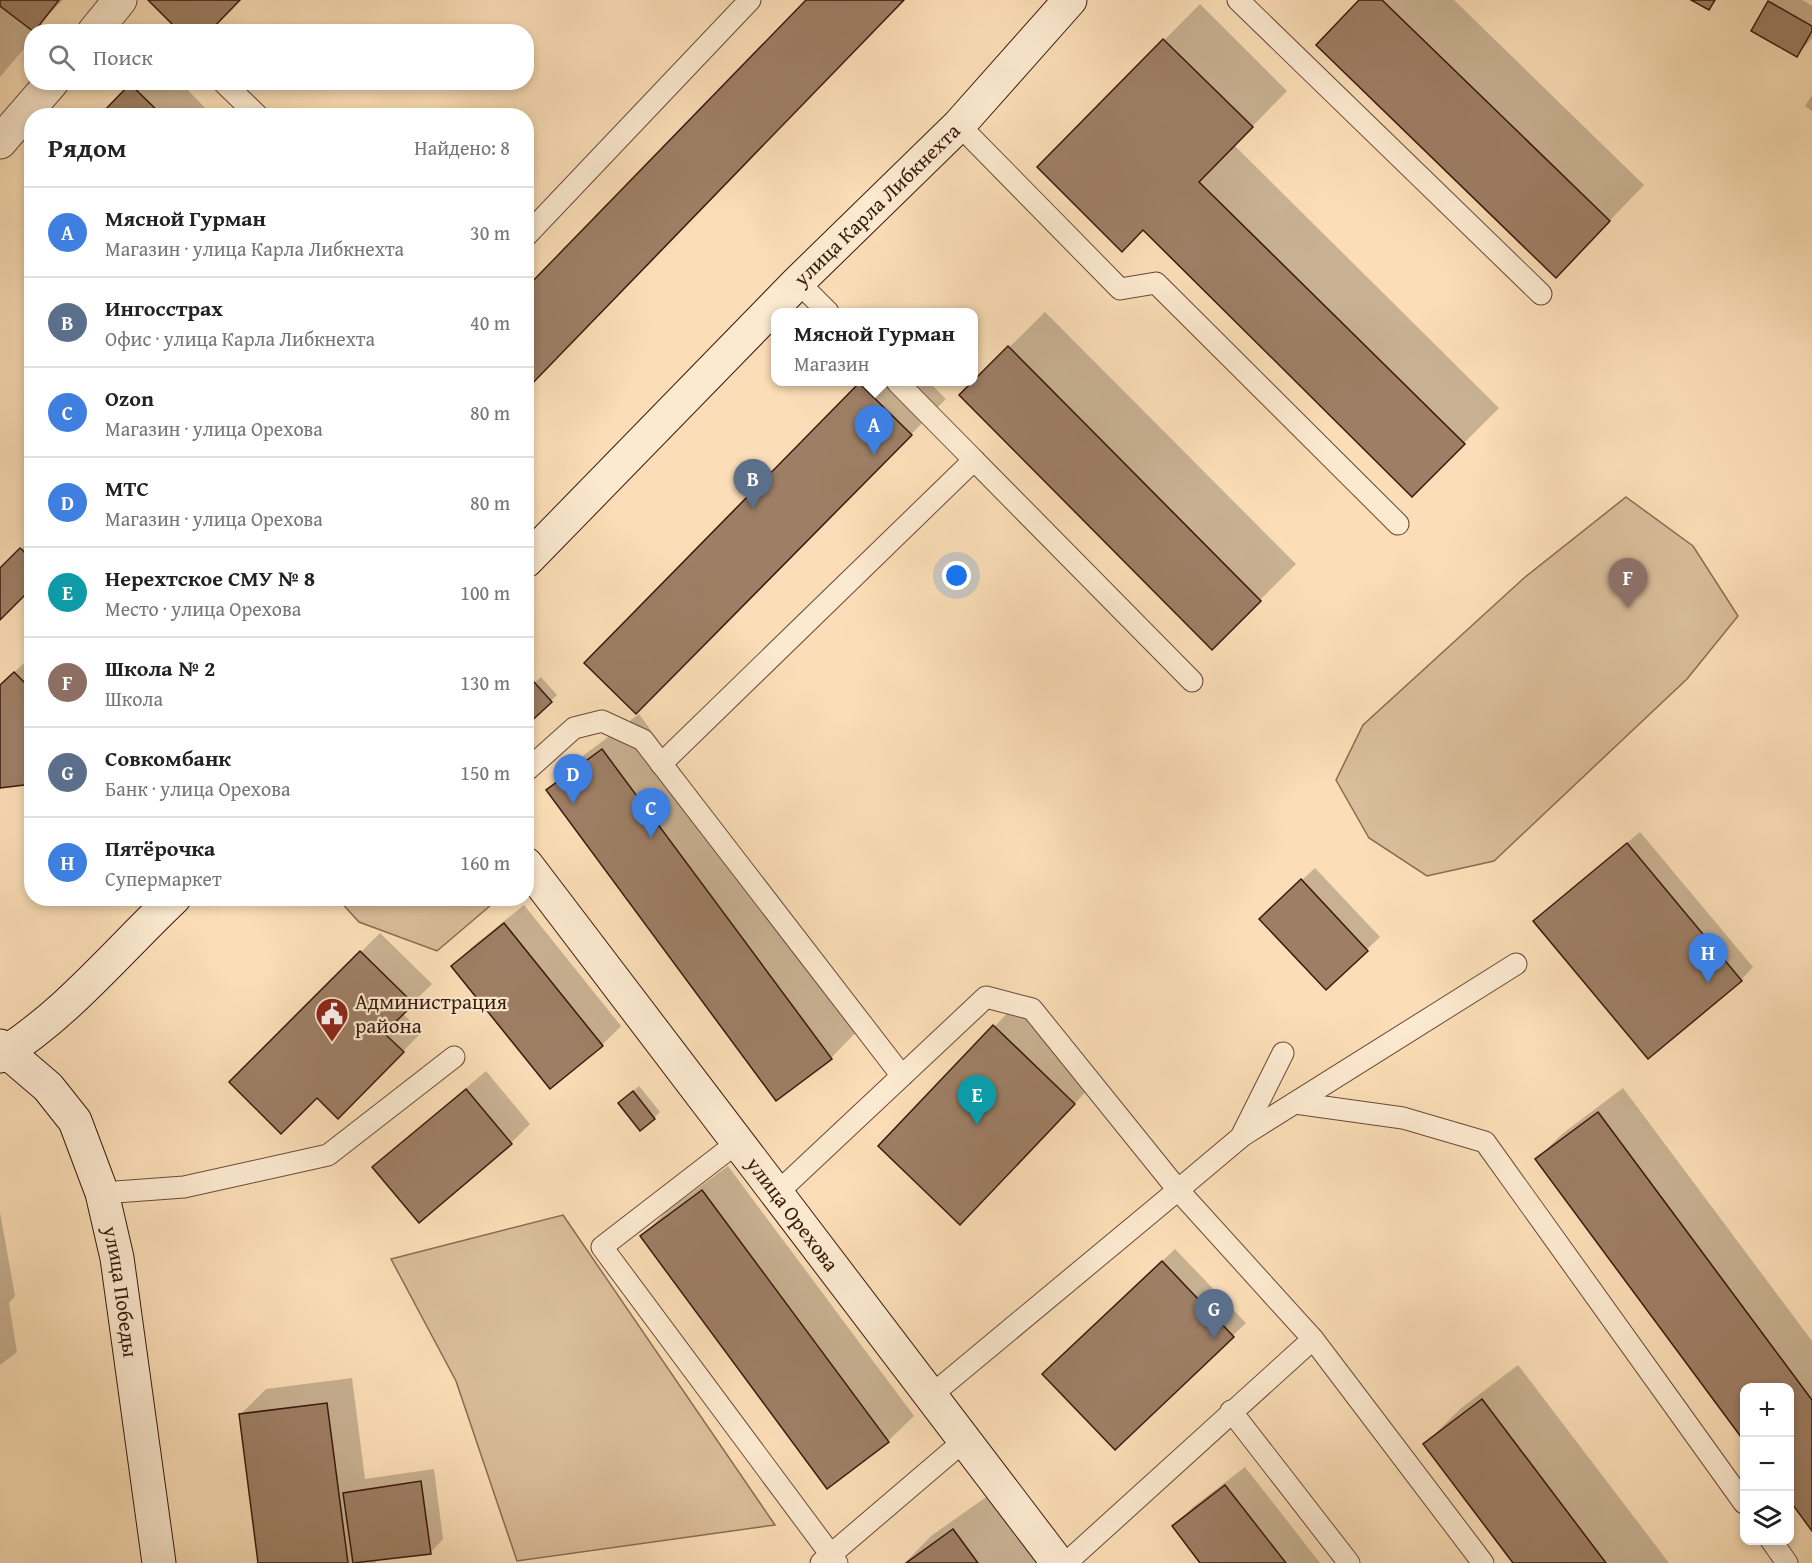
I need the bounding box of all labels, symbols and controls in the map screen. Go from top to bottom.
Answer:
search box [24,24,534,90]
icon: search [45,41,78,74]
text: Поиск [93,41,153,73]
street label: улица Карла Либкнехта [786,116,967,294]
text: Рядом [48,128,126,167]
text: Найдено: 8 [414,133,510,162]
text: Мясной Гурман [105,202,266,234]
text: A [61,218,74,247]
text: 30 m [470,218,510,247]
text: Магазин · улица Карла Либкнехта [105,234,404,263]
text: Ингосстрах [105,292,223,324]
text: B [61,308,74,337]
text: 40 m [470,308,510,337]
popup [771,308,978,386]
text: Мясной Гурман [794,317,955,349]
text: Офис · улица Карла Либкнехта [105,324,375,353]
text: Магазин [794,349,869,378]
text: Ozon [105,382,154,414]
text: C [62,398,73,427]
text: 80 m [470,398,510,427]
pin: A [854,406,894,455]
text: Магазин · улица Орехова [105,414,323,443]
pin: B [734,460,772,509]
text: МТС [105,472,149,504]
text: D [61,488,74,517]
text: 80 m [470,488,510,517]
text: Магазин · улица Орехова [105,504,323,533]
pin: F [1608,558,1648,608]
your location [942,561,971,590]
text: Нерехтское СМУ № 8 [105,562,315,594]
text: E [62,578,73,607]
text: 100 m [460,578,510,607]
text: Место · улица Орехова [105,594,301,623]
text: Школа № 2 [105,652,215,684]
text: F [62,668,73,697]
text: 130 m [460,668,510,697]
text: Школа [105,684,163,713]
text: Совкомбанк [105,742,231,774]
pin: D [554,754,592,804]
text: G [61,758,74,787]
text: 150 m [460,758,510,787]
text: Банк · улица Орехова [105,774,290,803]
pin: C [632,788,670,838]
text: Пятёрочка [105,832,215,864]
text: H [61,848,74,877]
text: 160 m [460,848,510,877]
text: Супермаркет [105,864,222,893]
pin: H [1688,934,1728,983]
place label: Администрация района [355,986,508,1041]
public building icon: Администрация района [314,996,350,1043]
pin: E [958,1076,996,1125]
street label: улица Орехова [738,1149,847,1278]
street label: улица Победы [95,1222,147,1359]
pin: G [1194,1290,1234,1339]
map controls [1740,1383,1794,1545]
button: + [1740,1383,1794,1437]
button: − [1740,1437,1794,1491]
button: layers [1740,1491,1794,1545]

